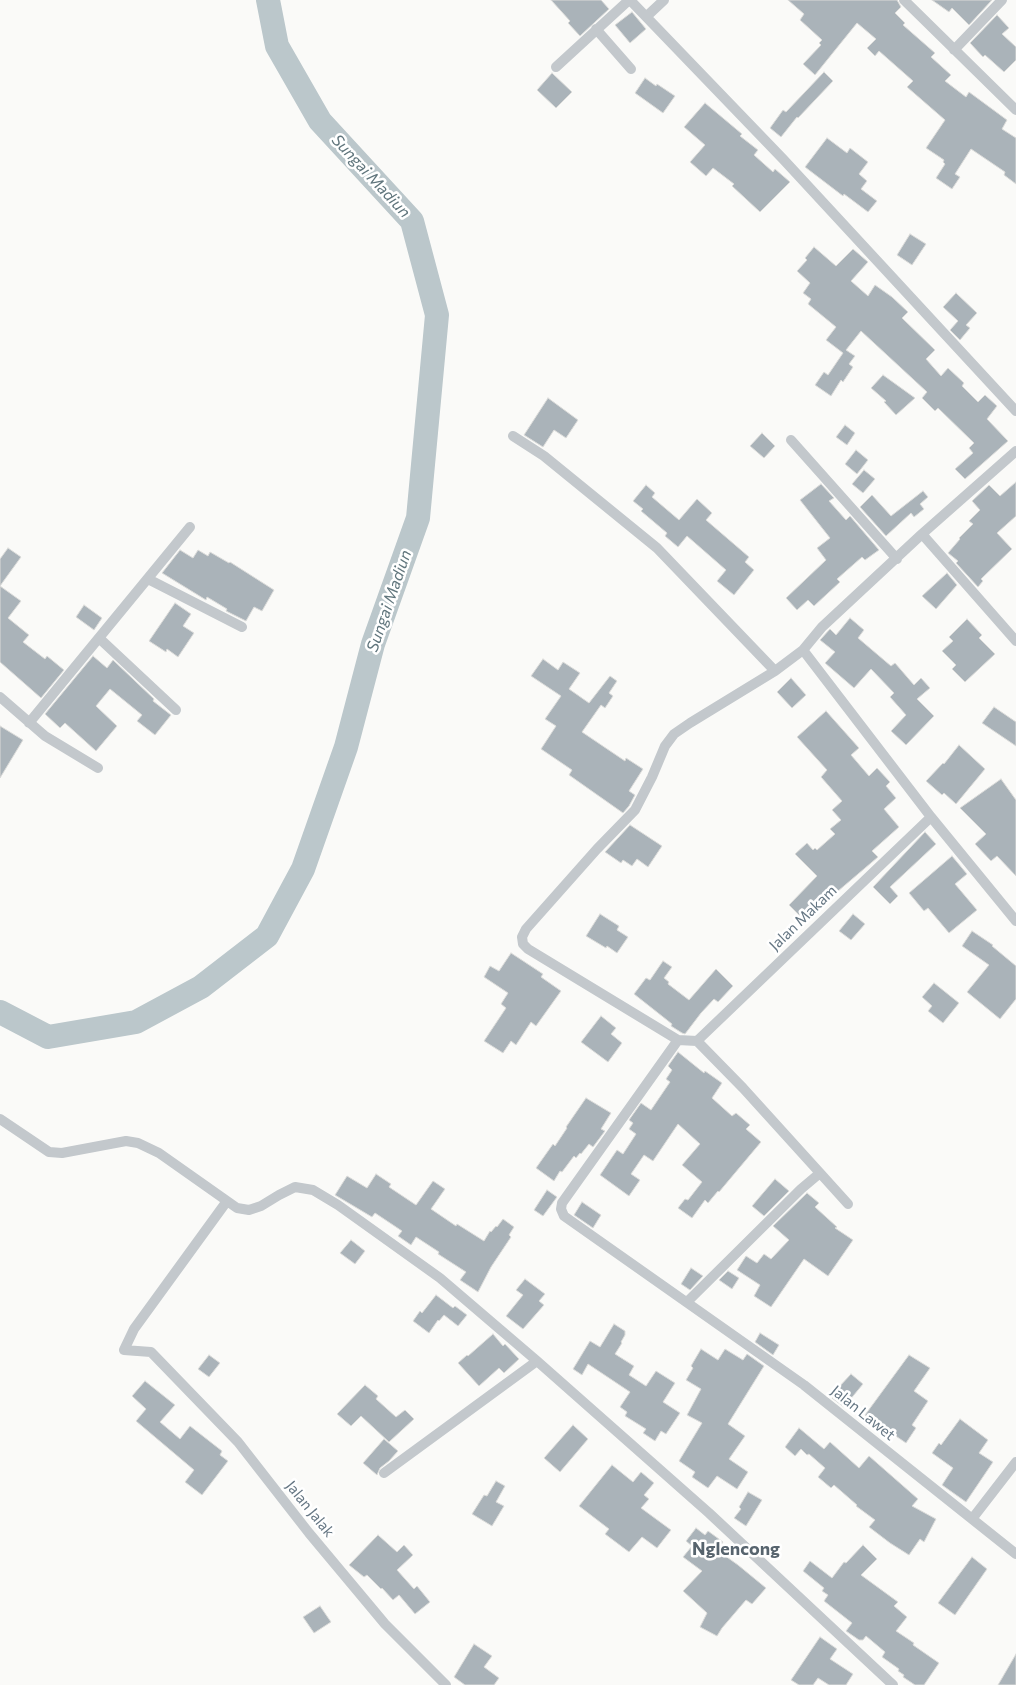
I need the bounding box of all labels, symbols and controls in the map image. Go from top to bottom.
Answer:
water label: Sungai Madiun [328,130,414,222]
water label: Sungai Madiun [363,547,415,655]
street label: Jalan Makam [766,881,840,955]
street label: Jalan Lawet [827,1382,899,1444]
street label: Jalan Jalak [282,1477,338,1541]
district label: Nglencong [692,1538,780,1560]

